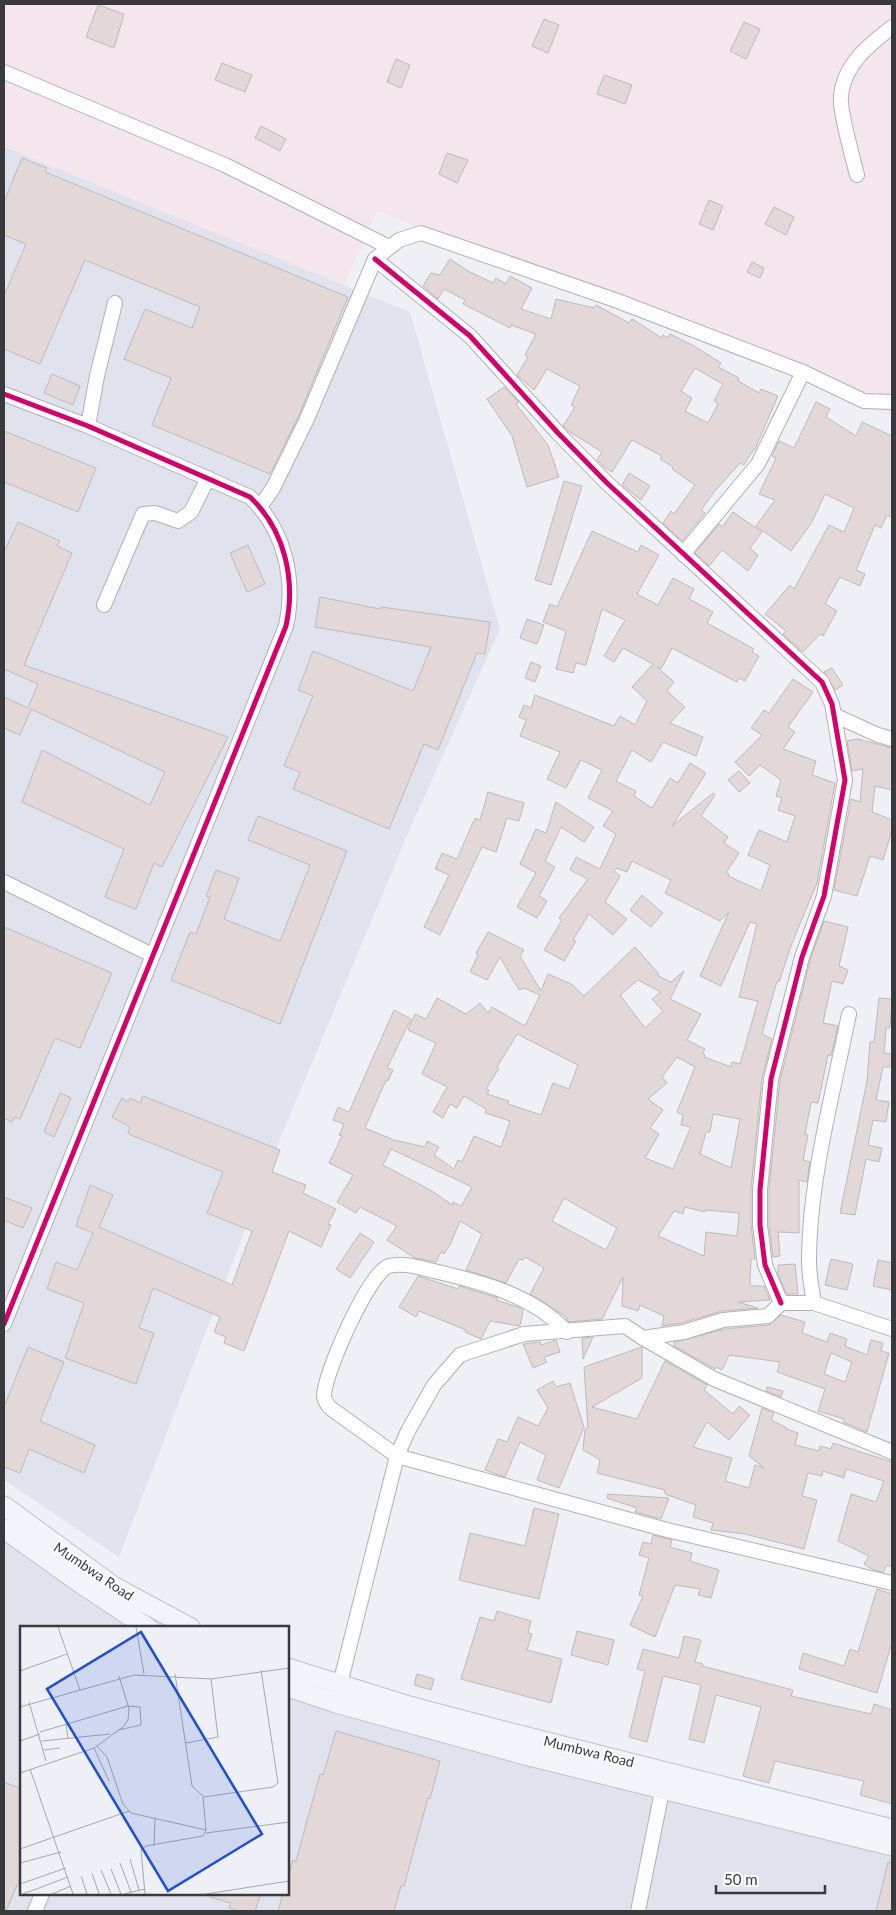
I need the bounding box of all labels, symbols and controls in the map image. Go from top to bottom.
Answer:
street label: Mumbwa Road [51,1538,137,1604]
inset map [20,1626,289,1895]
street label: Mumbwa Road [542,1732,636,1770]
scale bar [716,1862,825,1894]
text: 50 m [724,1870,758,1888]

